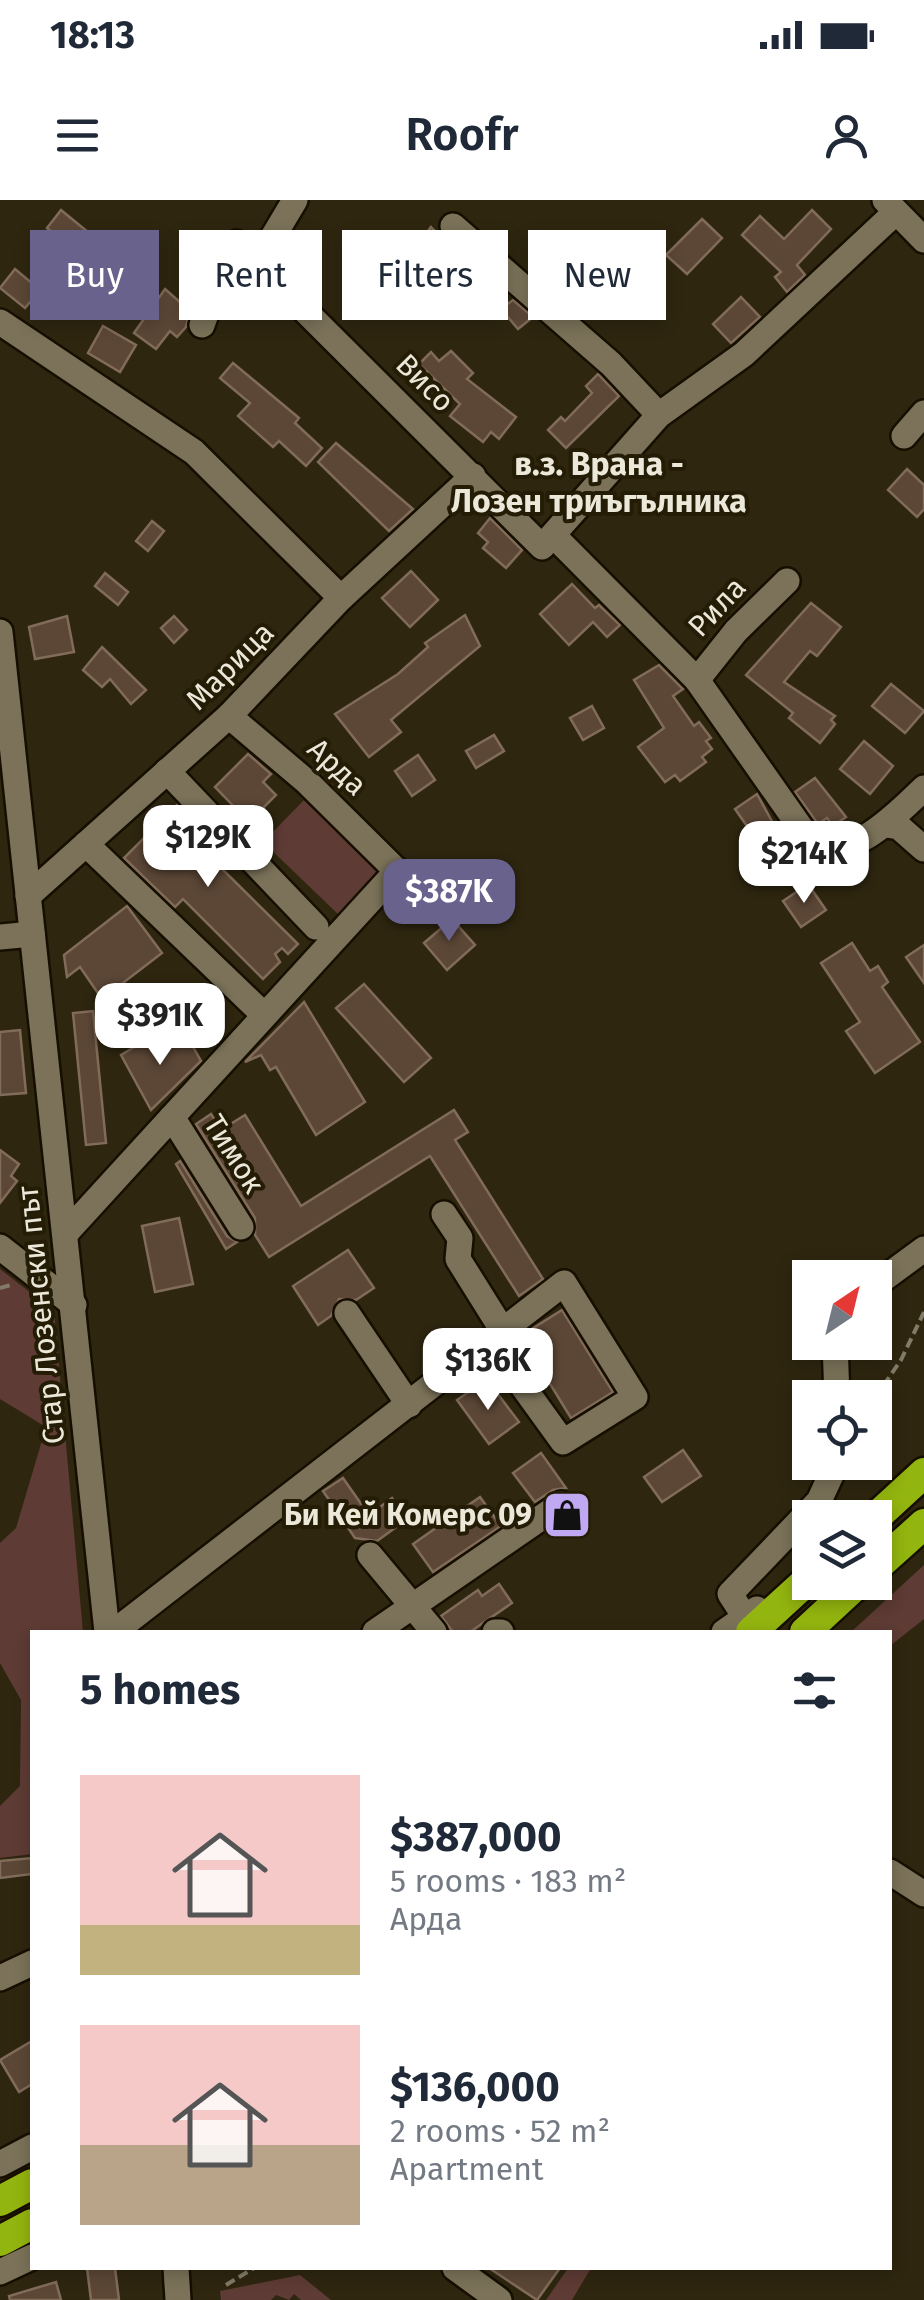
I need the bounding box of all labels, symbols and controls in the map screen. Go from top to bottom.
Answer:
text: 18:13 [50,12,135,58]
icon: menu [50,108,105,163]
text: Roofr [405,108,519,162]
icon: person [819,108,874,163]
chip: Buy [30,230,159,320]
chip: Rent [179,230,322,320]
chip: Filters [342,230,508,320]
chip: New [528,230,666,320]
street label: Висо [388,346,462,420]
district label: в.з. Врана - Лозен триъгълника [451,445,747,520]
street label: Рила [680,570,754,644]
street label: Марица [179,615,281,717]
street label: Арда [300,731,374,803]
pin: $129K [138,805,278,890]
text: $129K [165,818,251,856]
pin: $214K [734,821,874,906]
text: $214K [761,834,847,872]
pin: $387K [379,859,519,944]
text: $387K [405,872,493,910]
pin: $391K [90,983,230,1068]
text: $391K [117,996,203,1034]
street label: Тимок [196,1108,272,1200]
street label: Стар Лозенски път [9,1184,72,1446]
north arrow [792,1260,892,1360]
map controls [792,1260,892,1600]
pin: $136K [418,1328,558,1413]
text: $136K [445,1341,531,1379]
button: locate [792,1380,892,1480]
shop icon: Би Кей Комерс 09 [541,1489,593,1541]
place label: Би Кей Комерс 09 [284,1497,532,1533]
button: layers [792,1500,892,1600]
icon: filters [787,1663,842,1718]
text: 5 homes [80,1665,240,1715]
text: $387,000 [390,1812,562,1862]
icon: home [160,1815,280,1935]
text: 5 rooms · 183 m² [390,1862,626,1900]
text: Арда [390,1900,462,1938]
text: $136,000 [390,2062,560,2112]
icon: home [160,2065,280,2185]
text: 2 rooms · 52 m² [390,2112,610,2150]
text: Apartment [390,2150,544,2188]

